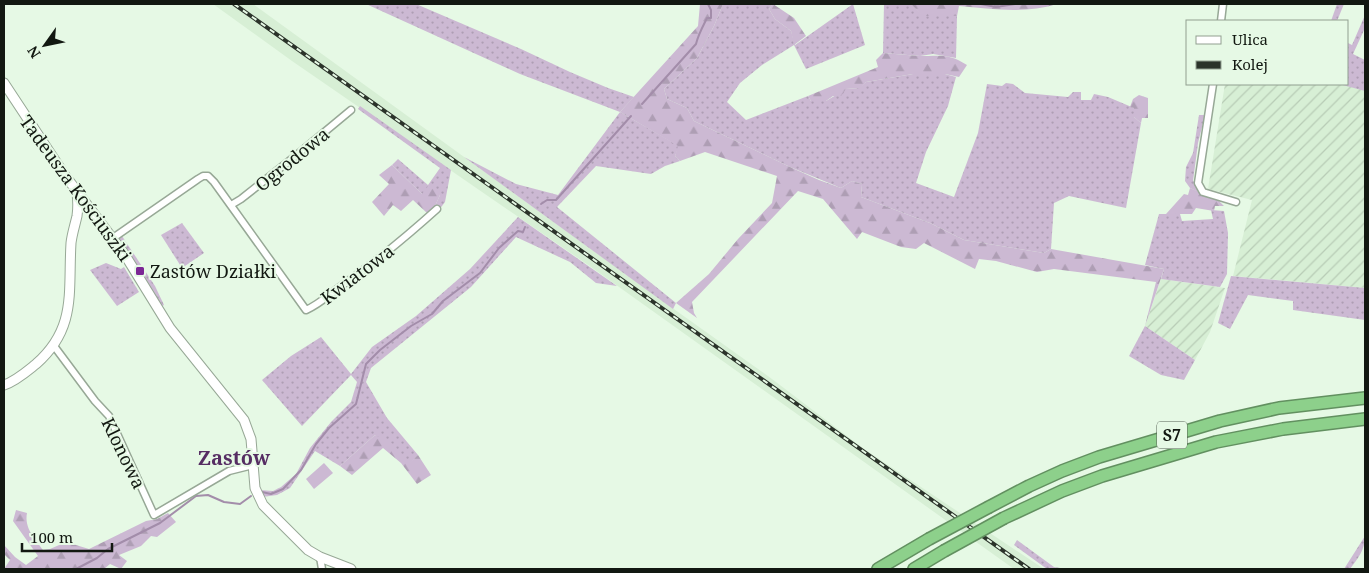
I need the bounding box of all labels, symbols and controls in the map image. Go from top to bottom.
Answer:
north arrow [20,20,70,70]
legend [1186,20,1349,85]
text: Ulica [1232,29,1268,49]
text: N [23,43,45,62]
text: Kolej [1232,54,1268,74]
street label: Tadeusza Kościuszki [15,110,137,266]
street label: Ogrodowa [250,122,334,196]
street label: Kwiatowa [315,239,399,309]
place label: Zastów Działki [150,259,276,283]
marker: Zastów Działki [134,265,146,277]
street label: Klonowa [97,413,151,493]
road number: S7 [1157,422,1187,448]
district label: Zastów [198,444,271,471]
scale bar [22,520,112,552]
text: 100 m [30,527,73,547]

